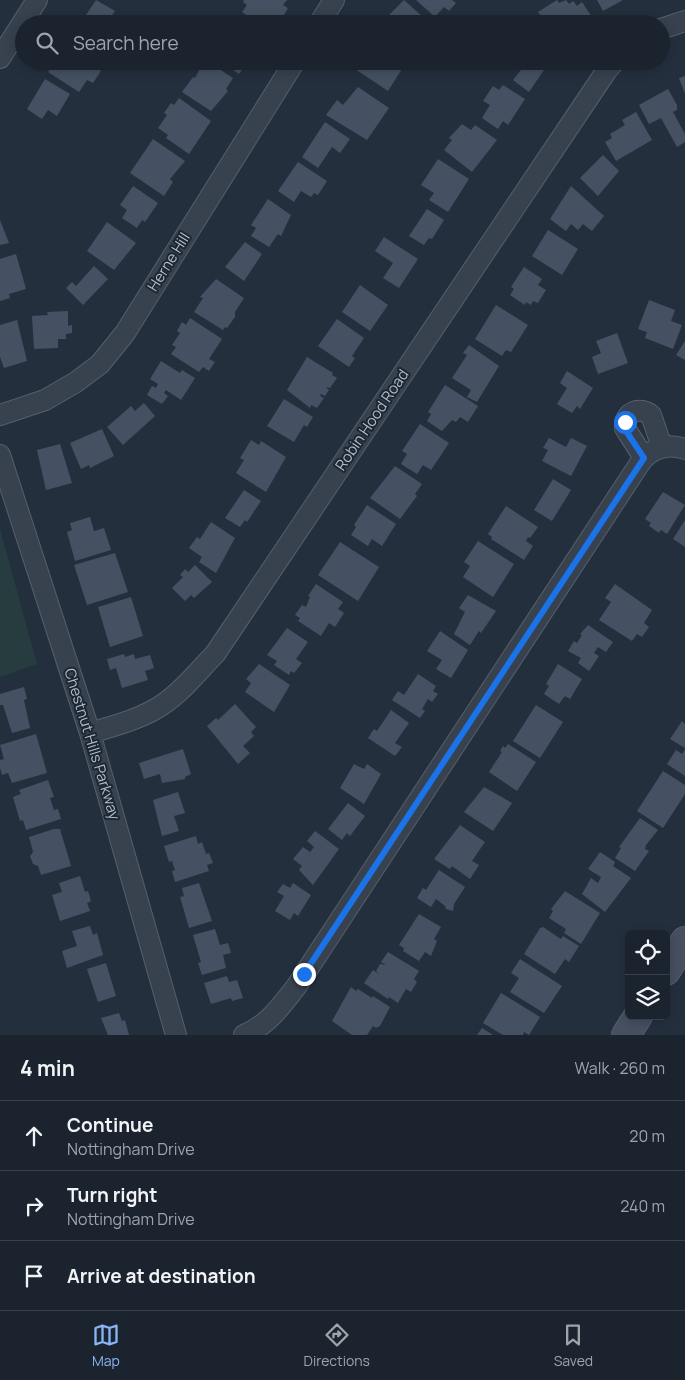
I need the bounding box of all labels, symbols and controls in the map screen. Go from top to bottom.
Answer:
search box [15,15,670,70]
icon: search [33,29,61,57]
text: Search here [73,30,179,56]
street label: Herne Hill [142,228,195,295]
street label: Robin Hood Road [330,365,413,475]
route start [614,411,637,434]
street label: Chestnut Hills Parkway [59,665,126,822]
map controls [625,930,670,1020]
button: locate [625,930,670,975]
route end [293,963,316,986]
button: layers [625,975,670,1020]
text: 4 min [20,1054,75,1082]
text: Walk · 260 m [575,1057,665,1079]
text: Continue [67,1112,153,1138]
icon: ahead [20,1122,48,1150]
text: 20 m [629,1125,665,1147]
text: Nottingham Drive [67,1138,195,1160]
text: Turn right [67,1182,157,1208]
icon: right [20,1192,48,1220]
text: 240 m [620,1195,665,1217]
text: Nottingham Drive [67,1208,195,1230]
icon: arrive [20,1262,48,1290]
text: Arrive at destination [67,1263,256,1289]
tab: Map [92,1321,120,1370]
tab: Directions [304,1321,370,1370]
tab: Saved [554,1321,593,1370]

